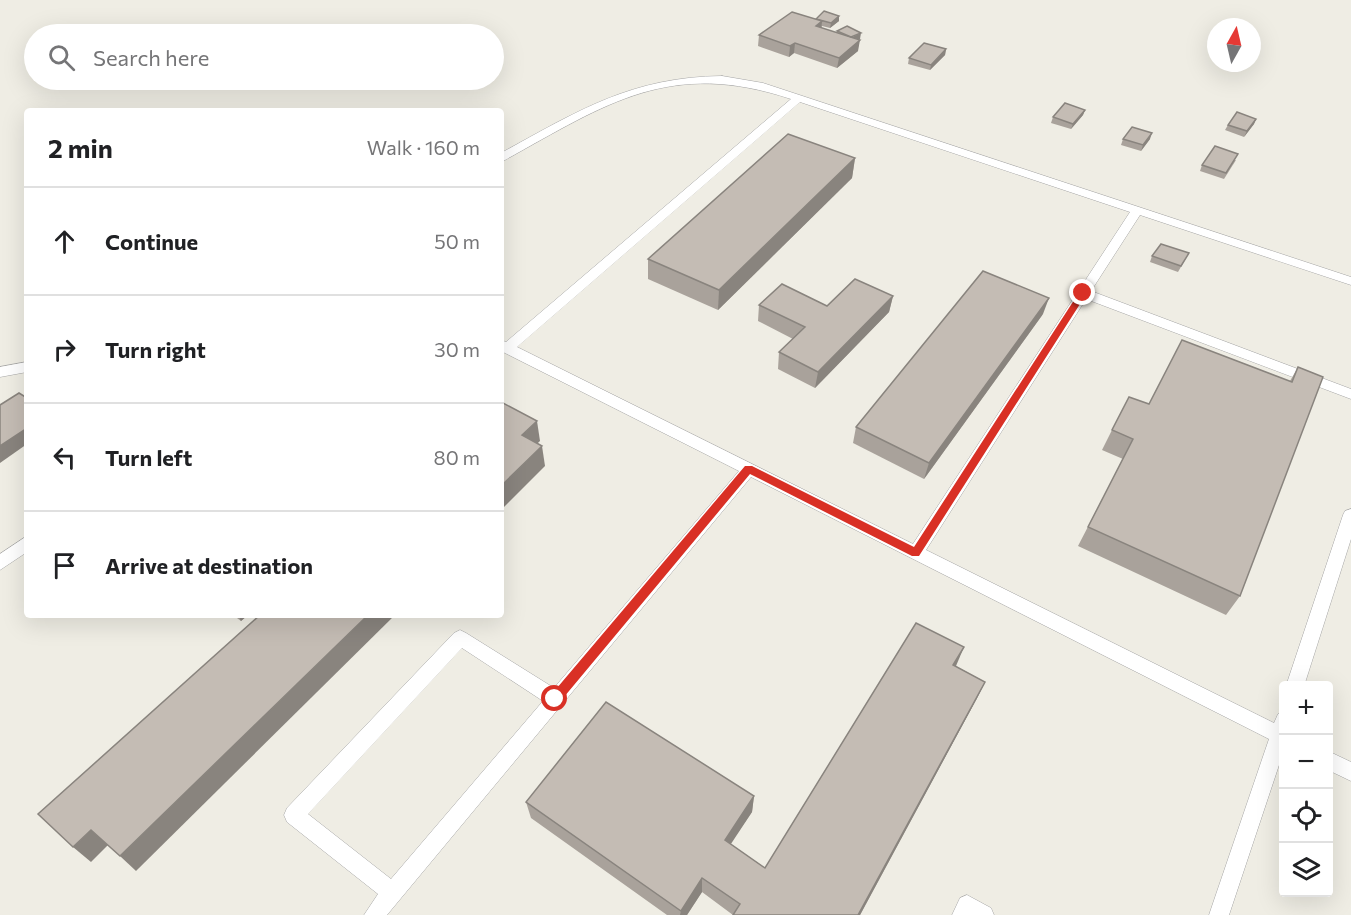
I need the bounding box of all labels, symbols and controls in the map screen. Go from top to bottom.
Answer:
north arrow [1207,18,1261,72]
search box [24,24,504,90]
icon: search [45,41,78,74]
text: Search here [93,44,209,71]
text: 2 min [48,132,113,163]
text: Walk · 160 m [367,135,480,159]
icon: ahead [48,225,81,258]
text: Continue [105,228,198,255]
text: 50 m [434,229,480,253]
route end [1069,279,1095,305]
icon: right [48,333,81,366]
text: Turn right [105,336,206,363]
text: 30 m [434,337,480,361]
icon: left [48,441,81,474]
text: Turn left [105,444,192,471]
text: 80 m [434,445,480,469]
icon: arrive [48,549,81,582]
text: Arrive at destination [105,552,313,579]
map controls [1279,681,1333,897]
button: + [1279,681,1333,735]
route start [541,685,567,711]
button: − [1279,735,1333,789]
button: locate [1279,789,1333,843]
button: layers [1279,843,1333,897]

